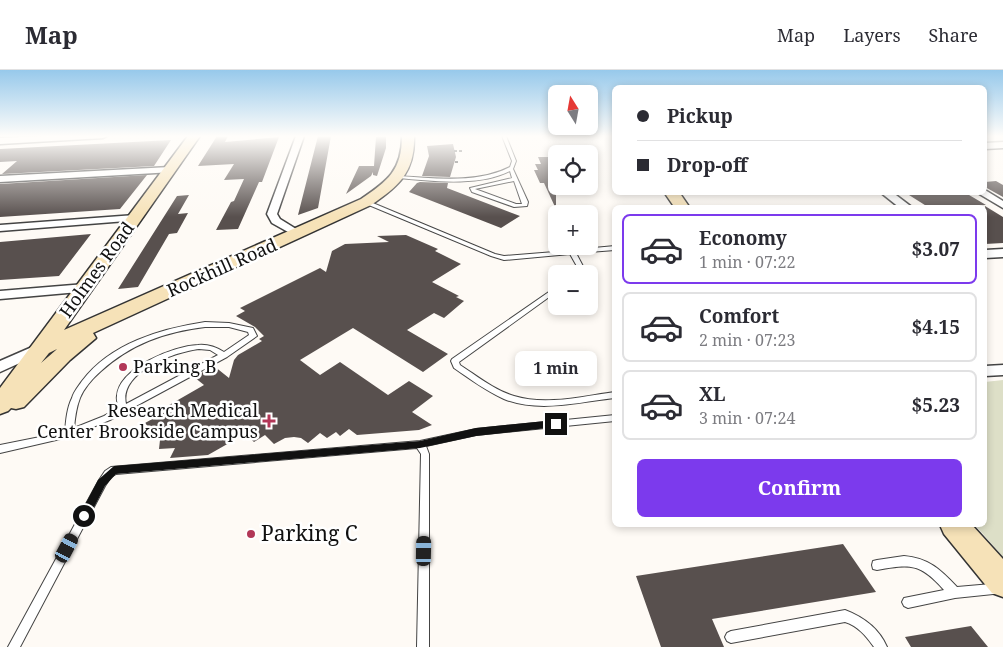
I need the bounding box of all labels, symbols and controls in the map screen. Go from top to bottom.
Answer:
text: Map [25,18,78,51]
text: Map [777,23,815,47]
text: Layers [843,23,901,47]
text: Share [929,23,978,47]
north arrow [548,85,598,135]
map controls [548,85,598,315]
text: Pickup [667,103,733,129]
button: locate [548,145,598,195]
text: Drop-off [667,152,747,178]
button: + [548,205,598,255]
street label: Holmes Road [53,217,139,322]
text: Economy [699,225,787,251]
icon: car [639,227,684,272]
street label: Rockhill Road [163,232,280,302]
text: $3.07 [911,236,960,262]
text: 1 min · 07:22 [699,251,795,273]
button: − [548,265,598,315]
text: Comfort [699,303,779,329]
icon: car [639,305,684,350]
text: $4.15 [911,314,960,340]
text: 2 min · 07:23 [699,329,795,351]
callout: 1 min [515,352,597,386]
place label: Parking B [133,354,217,378]
text: 1 min [533,357,579,379]
marker: Parking B [117,361,129,373]
text: XL [699,381,725,407]
icon: car [639,383,684,428]
text: $5.23 [911,392,960,418]
place label: Research Medical Center Brookside Campus [37,398,258,443]
text: 3 min · 07:24 [699,407,795,429]
route end [545,413,567,435]
marker: Research Medical Center Brookside Campus [262,414,276,428]
button: Confirm [637,459,962,517]
route start [73,505,95,527]
place label: Parking C [261,519,358,547]
marker: Parking C [245,528,257,540]
car [53,531,80,565]
car [416,536,431,566]

